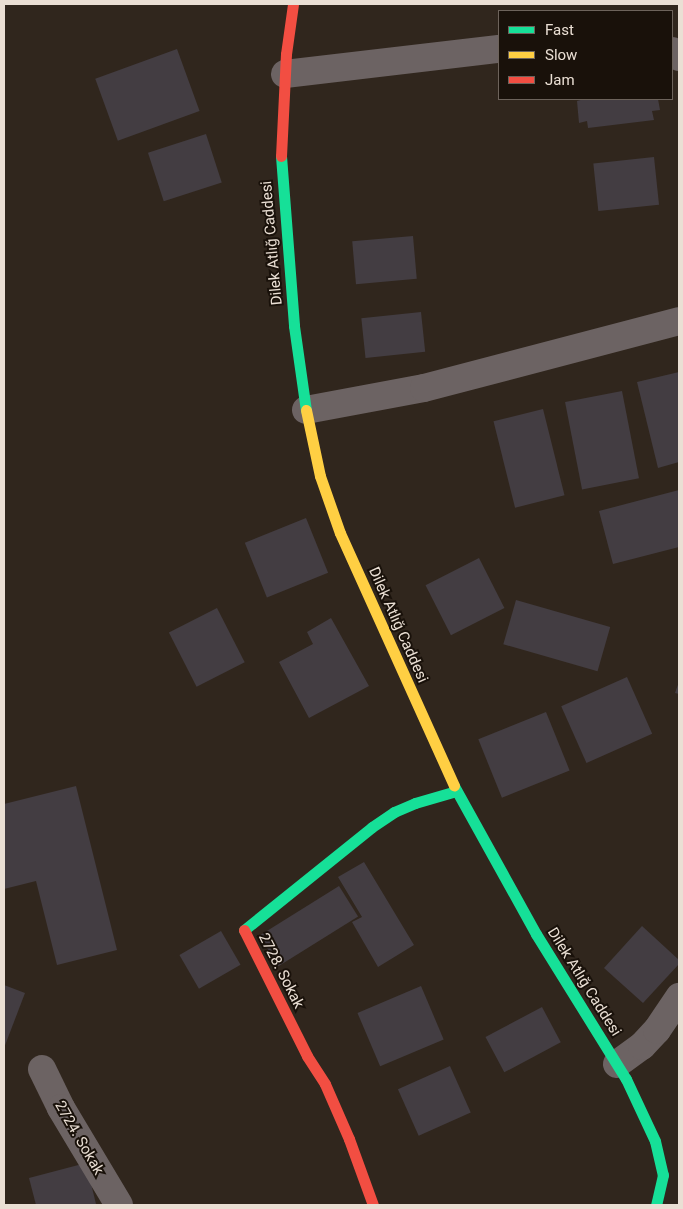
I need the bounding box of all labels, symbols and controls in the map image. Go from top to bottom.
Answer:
legend [498,10,673,100]
text: Fast [545,21,574,39]
text: Slow [545,46,577,64]
text: Jam [545,71,575,89]
street label: Dilek Atlığ Caddesi [258,180,286,306]
street label: Dilek Atlığ Caddesi [364,564,432,686]
street label: Dilek Atlığ Caddesi [543,924,625,1040]
street label: 2728. Sokak [254,930,308,1012]
street label: 2724. Sokak [51,1098,107,1178]

